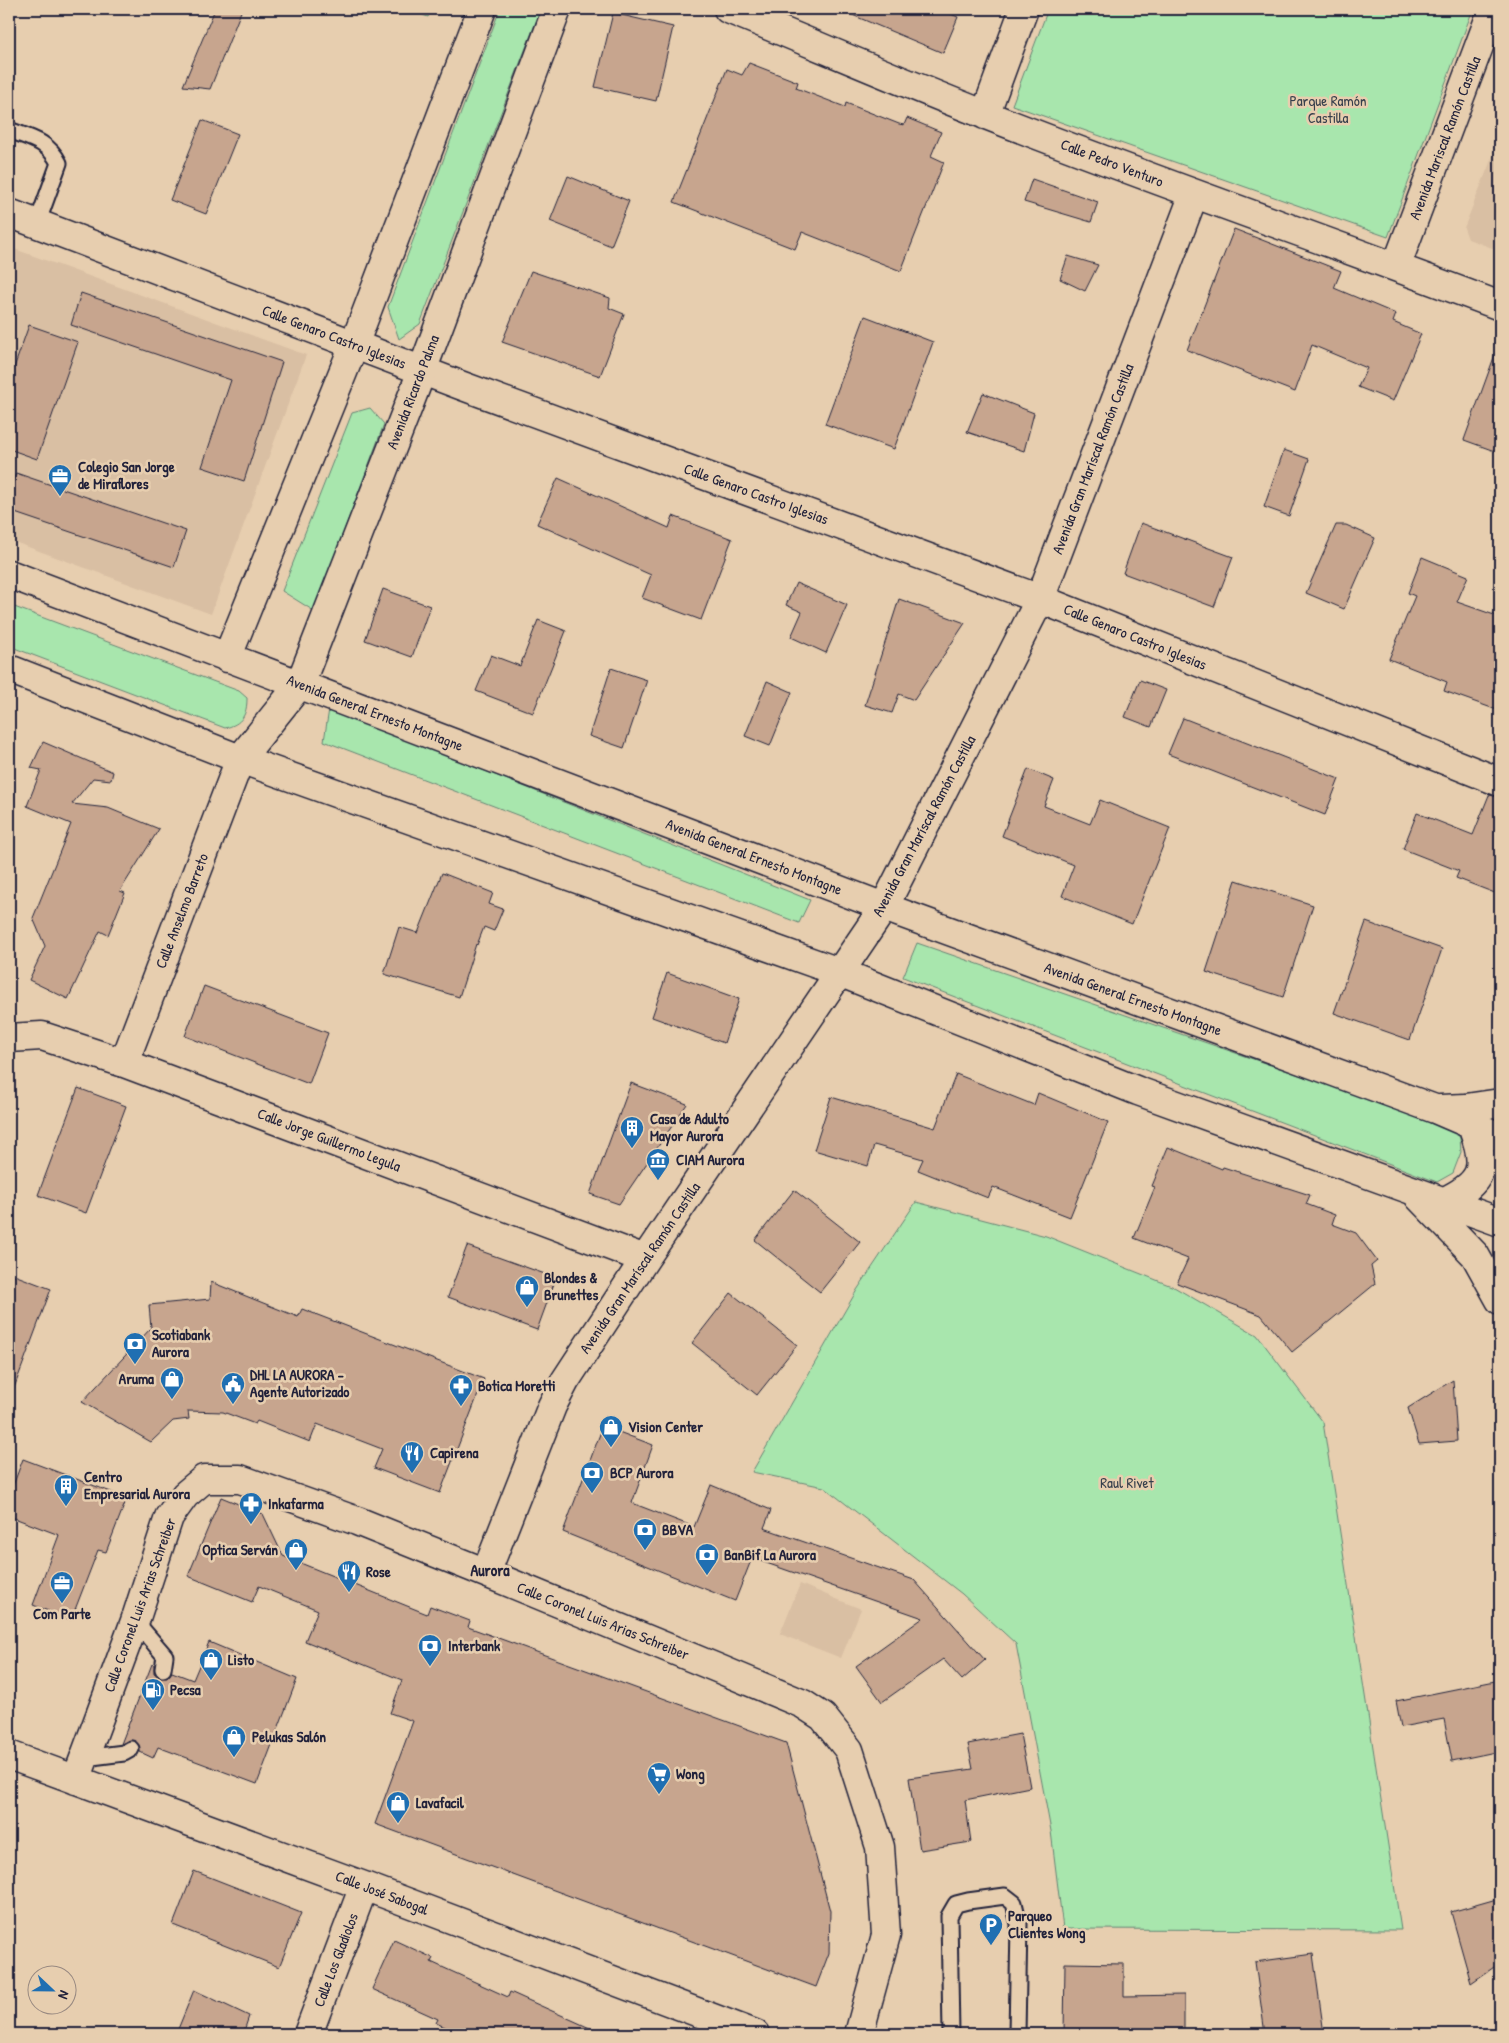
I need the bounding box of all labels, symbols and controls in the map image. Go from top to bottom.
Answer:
street label: Avenida Mariscal Ramón Castilla [1404,53,1485,223]
park label: Parque Ramón Castilla [1290,90,1367,128]
street label: Calle Pedro Venturo [1058,133,1167,192]
street label: Calle Genaro Castro Iglesias [259,299,409,374]
street label: Avenida Ricardo Palma [381,332,444,452]
street label: Avenida Gran Maríscal Ramón Castilla [1046,360,1139,557]
place label: Colegio San Jorge de Miraflores [78,456,175,494]
street label: Calle Genaro Castro Iglesias [681,458,832,530]
office icon: Colegio San Jorge de Miraflores [47,463,73,497]
street label: Calle Genaro Castro Iglesias [1061,598,1210,675]
street label: Avenida General Ernesto Montagne [284,669,466,756]
street label: Avenida Gran Maríscal Ramón Castilla [867,731,980,920]
street label: Avenida General Ernesto Montagne [663,813,845,900]
street label: Calle Anselmo Barreto [150,850,213,971]
street label: Avenida General Ernesto Montagne [1042,957,1225,1040]
street label: Calle Jorge Guillermo Legula [254,1102,404,1177]
place label: Casa de Adulto Mayor Aurora [650,1108,729,1147]
building icon: Casa de Adulto Mayor Aurora [619,1115,645,1149]
museum icon: CIAM Aurora [645,1147,671,1181]
place label: CIAM Aurora [676,1149,744,1170]
street label: Avenida Gran Maríscal Ramón Castilla [574,1178,705,1358]
place label: Blondes & Brunettes [544,1267,598,1305]
shop icon: Blondes & Brunettes [514,1274,540,1308]
place label: Scotiabank Aurora [152,1324,211,1362]
bank icon: Scotiabank Aurora [122,1331,148,1365]
place label: DHL LA AURORA - Agente Autorizado [250,1364,349,1403]
shop icon: Aruma [159,1366,185,1400]
place label: Aruma [119,1368,154,1389]
public building icon: DHL LA AURORA - Agente Autorizado [220,1371,246,1405]
pharmacy icon: Botica Moretti [448,1373,474,1407]
place label: Botica Moretti [478,1375,556,1396]
shop icon: Vision Center [598,1414,624,1448]
place label: Vision Center [628,1416,703,1437]
restaurant icon: Capirena [399,1440,425,1474]
place label: Capirena [430,1442,478,1464]
bank icon: BCP Aurora [579,1460,605,1494]
place label: BCP Aurora [610,1462,673,1483]
place label: Centro Empresarial Aurora [84,1466,190,1505]
park label: Raul Rivet [1100,1472,1155,1493]
building icon: Centro Empresarial Aurora [53,1473,79,1507]
pharmacy icon: Inkafarma [238,1491,264,1525]
place label: Inkafarma [268,1493,324,1514]
street label: Calle Coronel Luis Arias Schreiber [98,1515,181,1695]
bank icon: BBVA [632,1517,658,1551]
place label: BBVA [662,1519,694,1540]
shop icon: Optica Serván [283,1537,309,1571]
place label: Optica Serván [202,1539,278,1561]
bank icon: BanBif La Aurora [694,1542,720,1576]
place label: BanBif La Aurora [724,1544,816,1565]
restaurant icon: Rose [336,1559,362,1593]
district label: Aurora [470,1559,510,1581]
place label: Rose [366,1561,391,1582]
office icon: Com Parte [49,1570,75,1604]
street label: Calle Coronel Luis Arias Schreiber [514,1576,693,1665]
place label: Com Parte [33,1603,91,1624]
bank icon: Interbank [417,1633,443,1667]
place label: Interbank [448,1635,501,1656]
shop icon: Listo [198,1647,224,1681]
place label: Listo [228,1649,254,1670]
fuel station icon: Pecsa [140,1677,166,1711]
place label: Pecsa [170,1679,201,1700]
shop icon: Pelukas Salón [221,1724,247,1758]
place label: Pelukas Salón [252,1726,326,1747]
supermarket icon: Wong [646,1761,672,1795]
place label: Wong [676,1763,705,1785]
shop icon: Lavafacil [385,1790,411,1824]
place label: Lavafacil [416,1792,465,1813]
street label: Calle José Sabogal [333,1865,432,1920]
place label: Parqueo Clientes Wong [1008,1905,1086,1944]
street label: Calle Los Gladiolos [308,1910,363,2010]
parking icon: Parqueo Clientes Wong [978,1912,1004,1946]
north arrow [28,1966,78,2016]
text: N [54,1988,75,2003]

